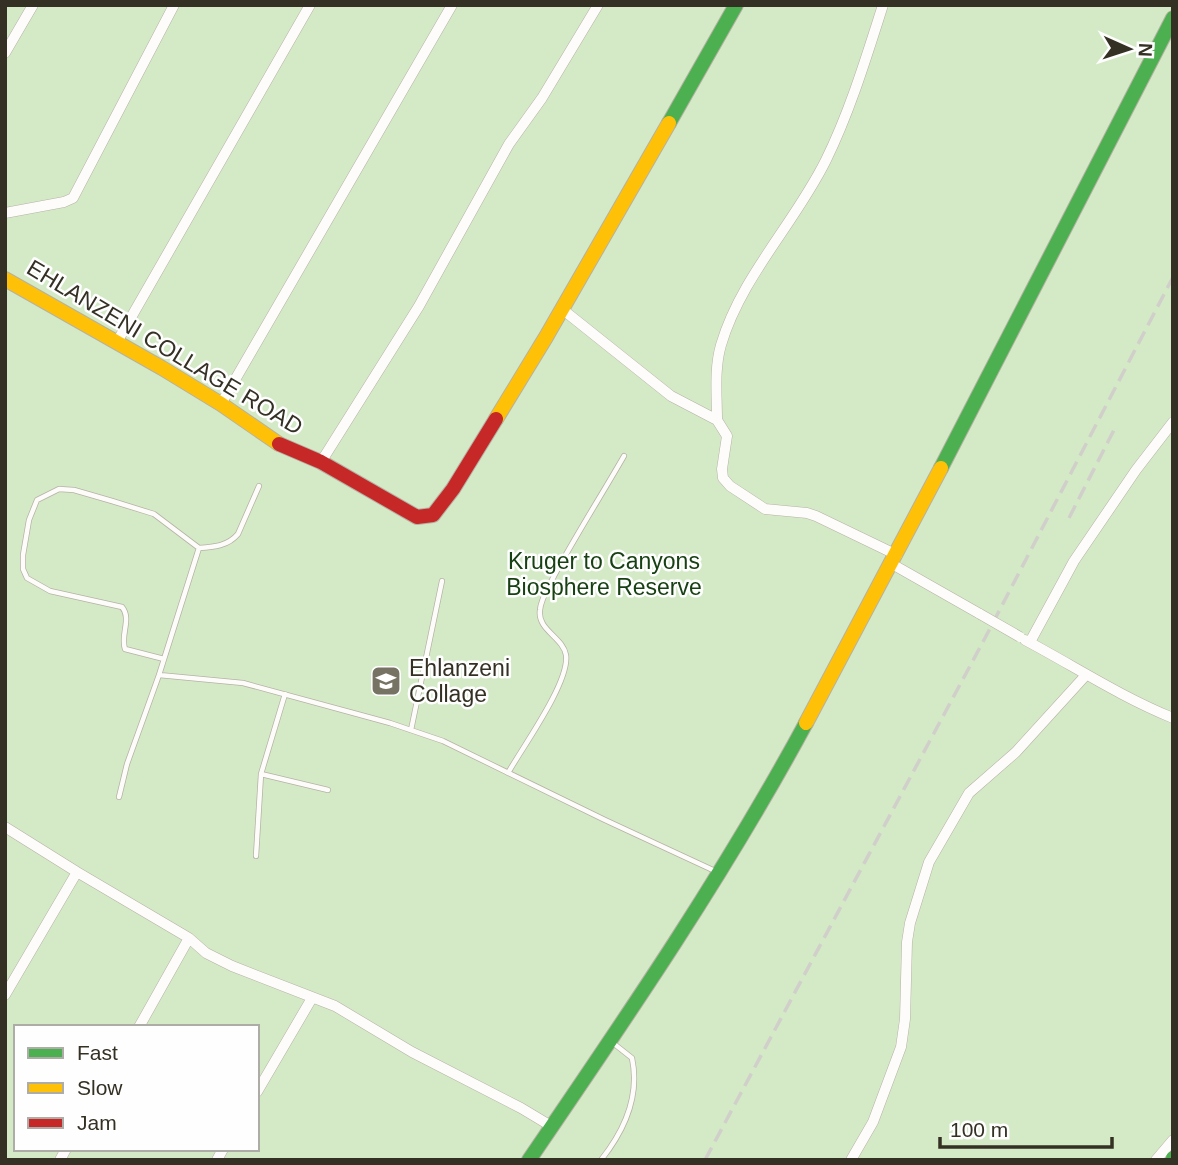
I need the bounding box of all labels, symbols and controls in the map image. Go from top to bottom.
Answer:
north arrow [1094,14,1164,84]
text: N [1135,42,1156,57]
street label: EHLANZENI COLLAGE ROAD [22,254,308,440]
park label: Kruger to Canyons Biosphere Reserve [506,548,702,600]
place label: Ehlanzeni Collage [409,655,510,707]
school or university icon: Ehlanzeni Collage [369,664,403,698]
legend [14,1025,259,1151]
text: Fast [77,1041,118,1064]
text: Slow [77,1076,123,1099]
scale bar [940,1106,1112,1150]
text: Jam [77,1111,117,1134]
text: 100 m [950,1118,1008,1141]

